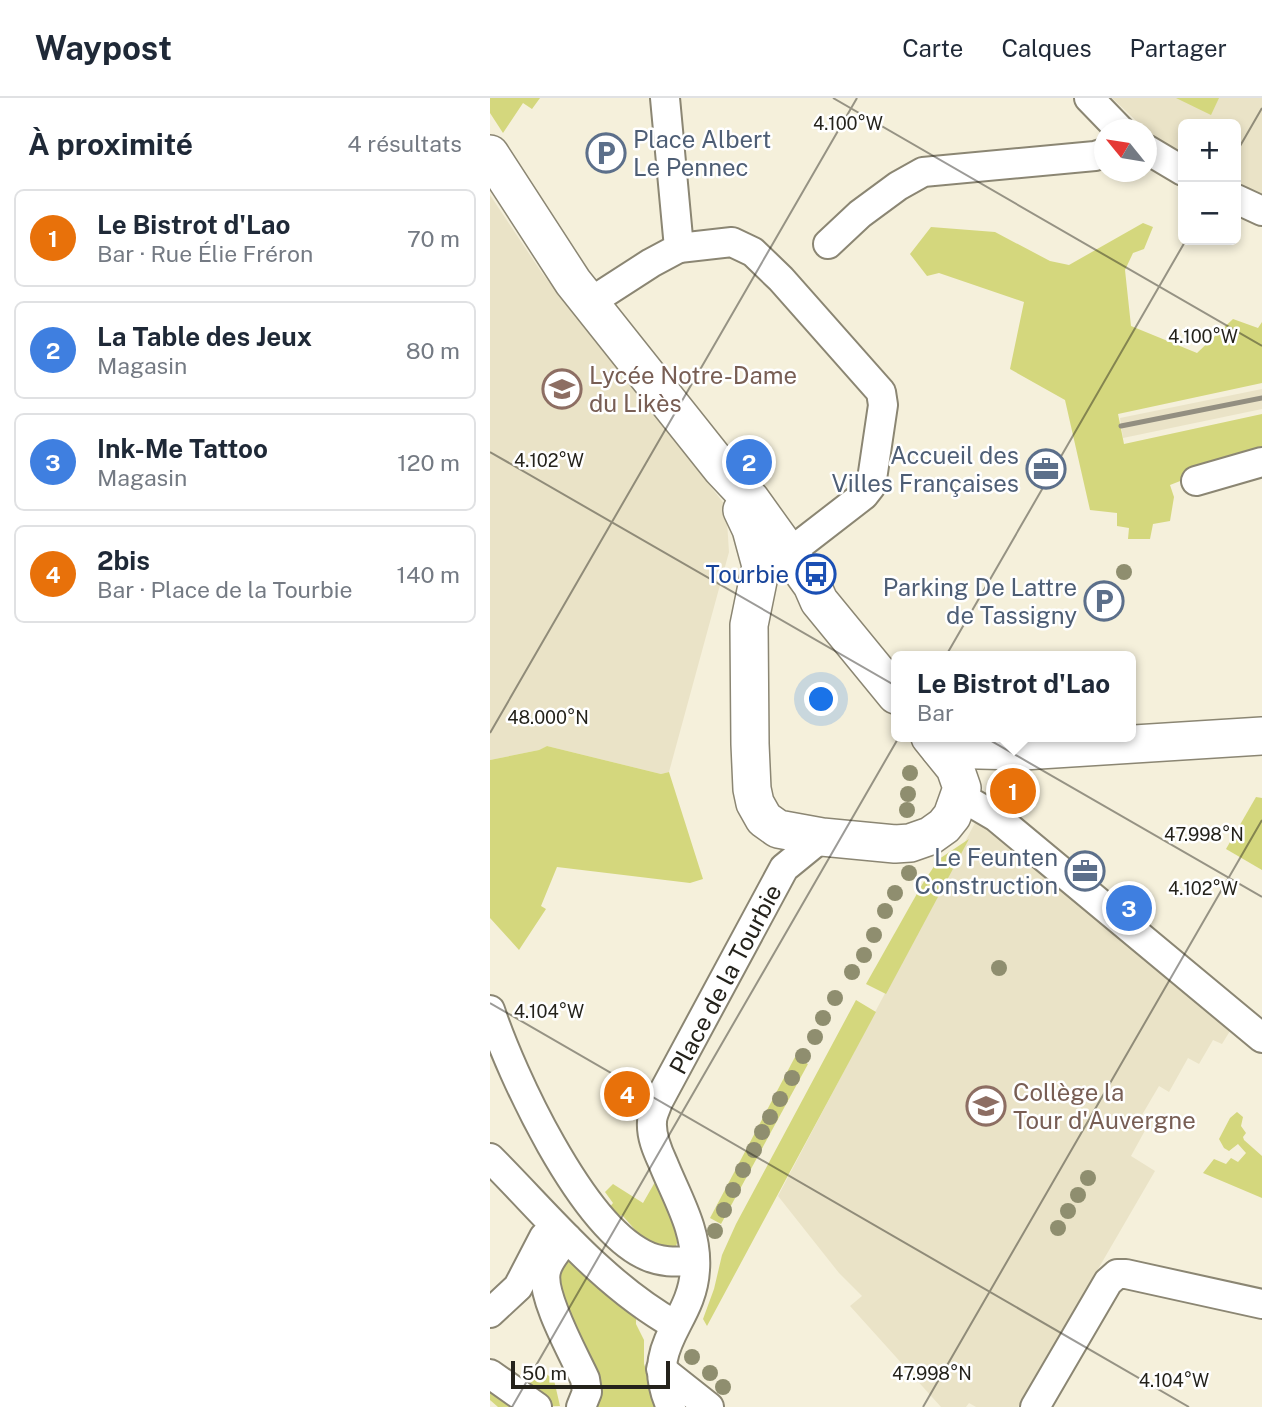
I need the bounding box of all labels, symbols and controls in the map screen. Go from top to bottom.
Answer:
text: Waypost [35,29,172,67]
text: Carte [902,34,963,62]
text: Calques [1001,34,1092,62]
text: Partager [1130,34,1227,62]
text: 4.100°W [813,113,883,134]
north arrow [1094,119,1157,182]
map controls [1178,119,1241,245]
button: + [1178,119,1241,182]
place label: Place Albert Le Pennec [633,125,771,181]
text: À proximité [28,126,193,162]
text: 4 résultats [347,130,462,157]
parking icon: Place Albert Le Pennec [585,132,627,174]
button: − [1178,182,1241,245]
text: Le Bistrot d'Lao [97,209,290,240]
text: 1 [48,225,58,252]
text: 70 m [407,225,460,252]
text: Bar · Rue Élie Fréron [97,240,313,267]
text: La Table des Jeux [97,321,312,352]
text: 4.100°W [1168,326,1238,347]
text: 2 [46,337,60,364]
text: 80 m [406,337,460,364]
text: Magasin [97,352,187,379]
place label: Lycée Notre-Dame du Likès [589,361,797,417]
school or university icon: Lycée Notre-Dame du Likès [541,368,583,410]
text: Ink-Me Tattoo [97,433,268,464]
pin: 2 [726,436,772,488]
place label: Accueil des Villes Françaises [832,441,1019,497]
office icon: Accueil des Villes Françaises [1025,448,1067,490]
text: 3 [45,449,61,476]
text: 120 m [397,449,460,476]
text: 4.102°W [514,450,584,471]
text: Magasin [97,464,187,491]
text: 2bis [97,545,150,576]
bus stop icon: Tourbie [795,553,837,595]
place label: Tourbie [706,560,789,588]
text: 4 [45,561,61,588]
text: 140 m [397,561,460,588]
place label: Parking De Lattre de Tassigny [883,573,1077,629]
text: Bar · Place de la Tourbie [97,576,353,603]
parking icon: Parking De Lattre de Tassigny [1083,580,1125,622]
popup [891,651,1136,742]
text: Le Bistrot d'Lao [917,668,1110,699]
your location [804,682,838,716]
text: Bar [917,699,954,726]
text: 48.000°N [507,707,589,728]
pin: 1 [990,765,1036,817]
text: 47.998°N [1164,824,1244,845]
place label: Le Feunten Construction [915,843,1058,899]
office icon: Le Feunten Construction [1064,850,1106,892]
text: 4.102°W [1168,878,1238,899]
street label: Place de la Tourbie [663,879,787,1079]
pin: 3 [1106,882,1152,934]
text: 4.104°W [514,1001,584,1022]
pin: 4 [604,1068,650,1120]
place label: Collège la Tour d'Auvergne [1013,1078,1196,1134]
school or university icon: Collège la Tour d'Auvergne [965,1085,1007,1127]
scale bar [511,1358,670,1390]
text: 50 m [522,1362,567,1384]
text: 47.998°N [892,1363,972,1384]
text: 4.104°W [1139,1370,1209,1391]

